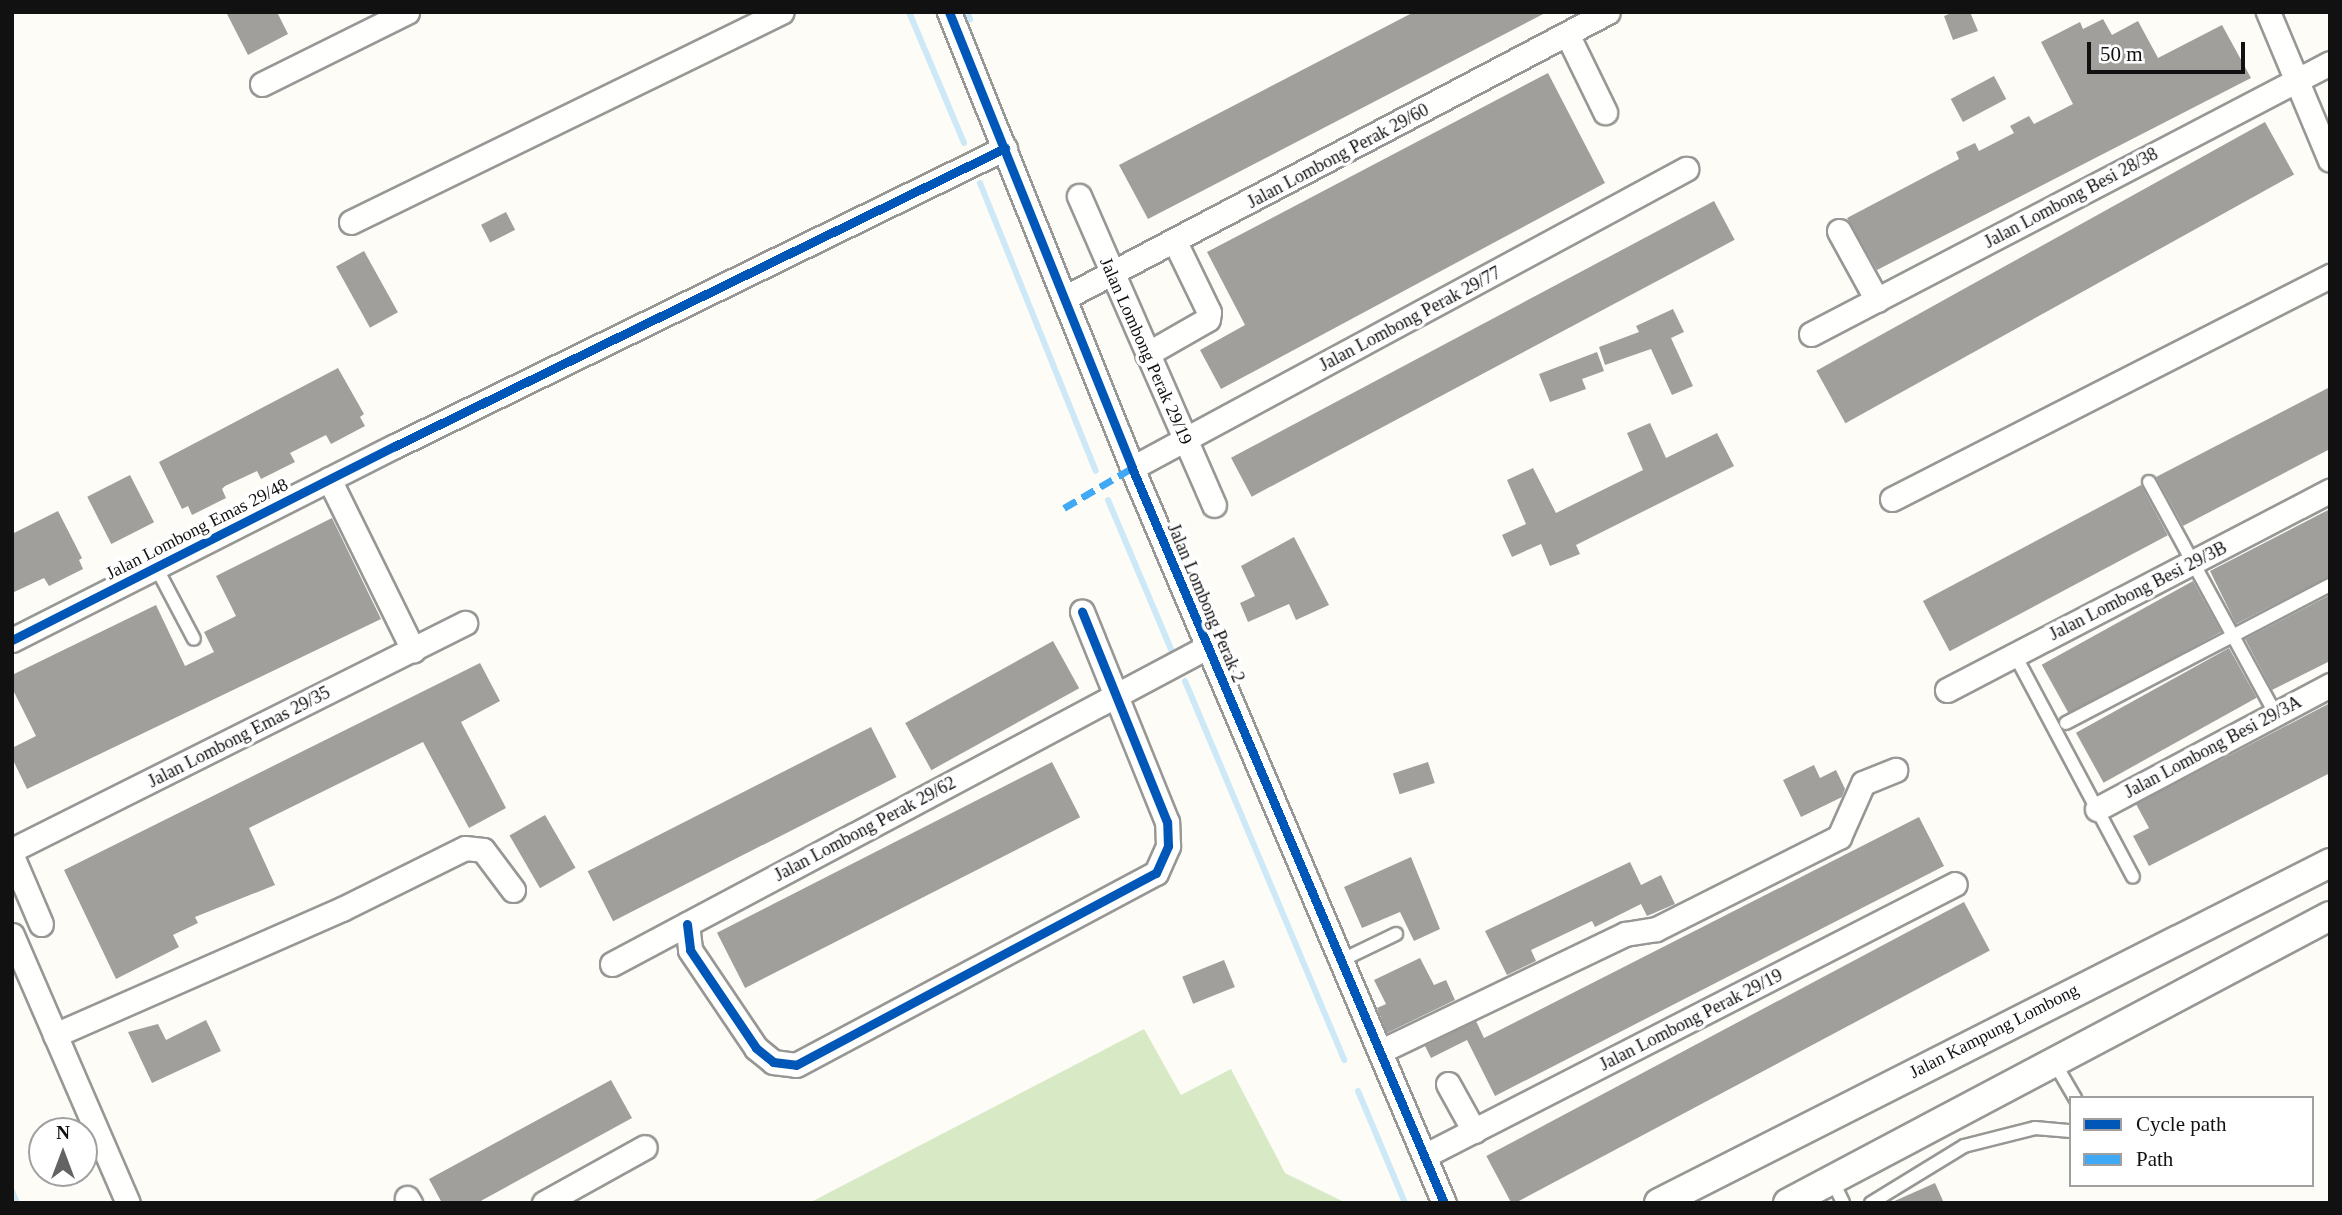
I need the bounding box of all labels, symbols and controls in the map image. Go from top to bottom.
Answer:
scale bar [2090,28,2248,72]
text: 50 m [2100,42,2143,66]
street label: Jalan Lombong Perak 29/60 [1244,99,1432,213]
street label: Jalan Lombong Besi 28/38 [1981,143,2161,253]
street label: Jalan Lombong Perak 29/19 [1095,254,1197,448]
street label: Jalan Lombong Perak 29/77 [1316,262,1504,376]
street label: Jalan Lombong Emas 29/48 [102,474,292,584]
street label: Jalan Lombong Perak 2 [1163,520,1249,686]
street label: Jalan Lombong Besi 29/3B [2046,537,2230,645]
street label: Jalan Lombong Emas 29/35 [144,682,334,792]
street label: Jalan Lombong Besi 29/3A [2121,691,2305,803]
street label: Jalan Lombong Perak 29/62 [771,772,959,886]
street label: Jalan Lombong Perak 29/19 [1596,964,1786,1076]
street label: Jalan Kampung Lombong [1906,979,2082,1083]
legend [2069,1096,2314,1187]
text: Cycle path [2136,1112,2226,1136]
north arrow [28,1117,98,1187]
text: N [56,1122,70,1143]
text: Path [2136,1147,2173,1171]

